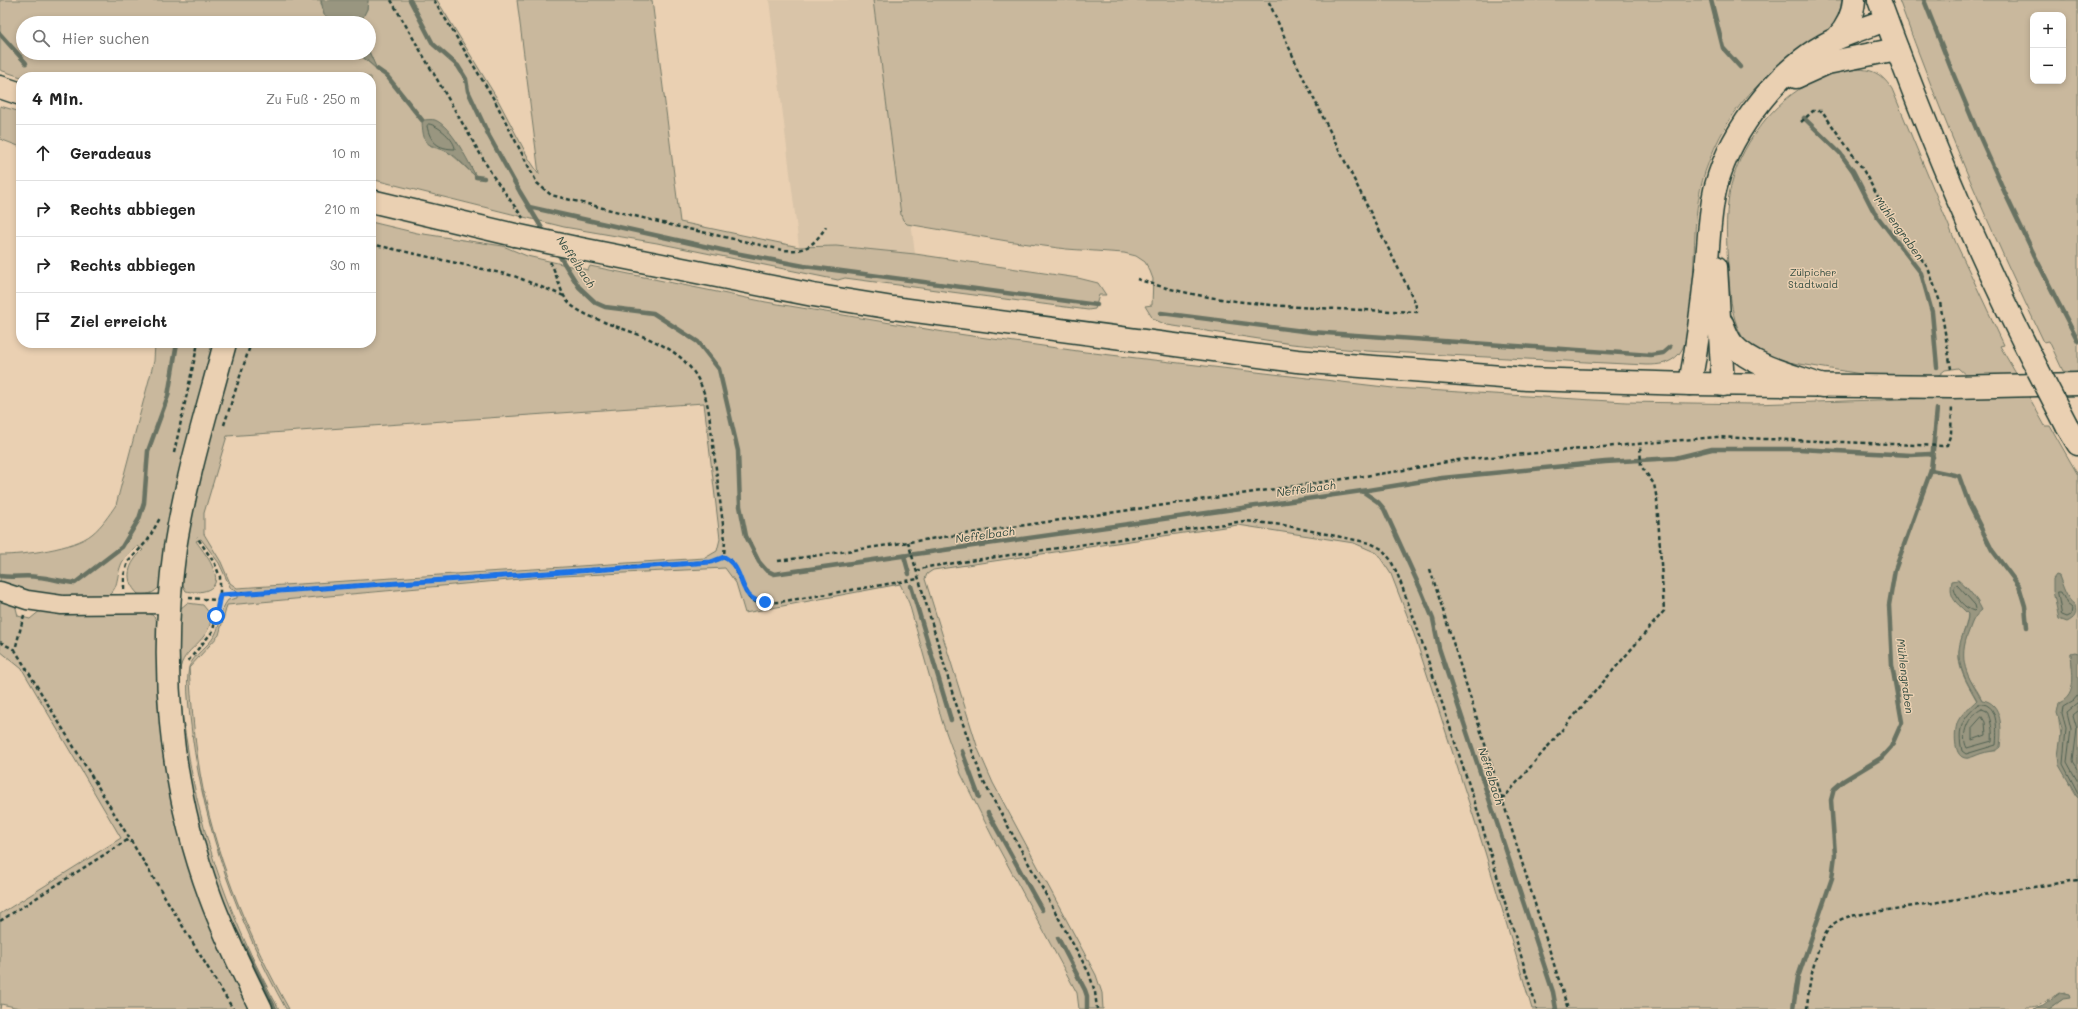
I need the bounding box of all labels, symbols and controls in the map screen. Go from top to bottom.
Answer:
map controls [2030,12,2066,84]
button: + [2030,12,2066,48]
search box [16,16,376,60]
icon: search [30,27,52,49]
text: Hier suchen [62,28,149,48]
button: − [2030,48,2066,84]
text: 4 Min. [32,87,83,109]
text: Zu Fuß · 250 m [266,90,360,107]
icon: ahead [32,142,54,164]
text: Geradeaus [70,143,151,163]
text: 10 m [332,144,360,161]
water label: Mühlengraben [1871,193,1928,263]
icon: right [32,198,54,220]
text: Rechts abbiegen [70,199,195,219]
text: 210 m [324,200,360,217]
water label: Neffelbach [554,233,599,291]
icon: right [32,254,54,276]
text: Rechts abbiegen [70,255,195,275]
text: 30 m [330,256,360,273]
park label: Zülpicher Stadtwald [1788,265,1838,291]
icon: arrive [32,310,54,332]
text: Ziel erreicht [70,311,167,331]
water label: Neffelbach [1275,477,1336,500]
water label: Neffelbach [954,523,1015,546]
route end [756,593,774,611]
route start [207,607,225,625]
water label: Mühlengraben [1893,638,1918,714]
water label: Neffelbach [1475,745,1508,807]

